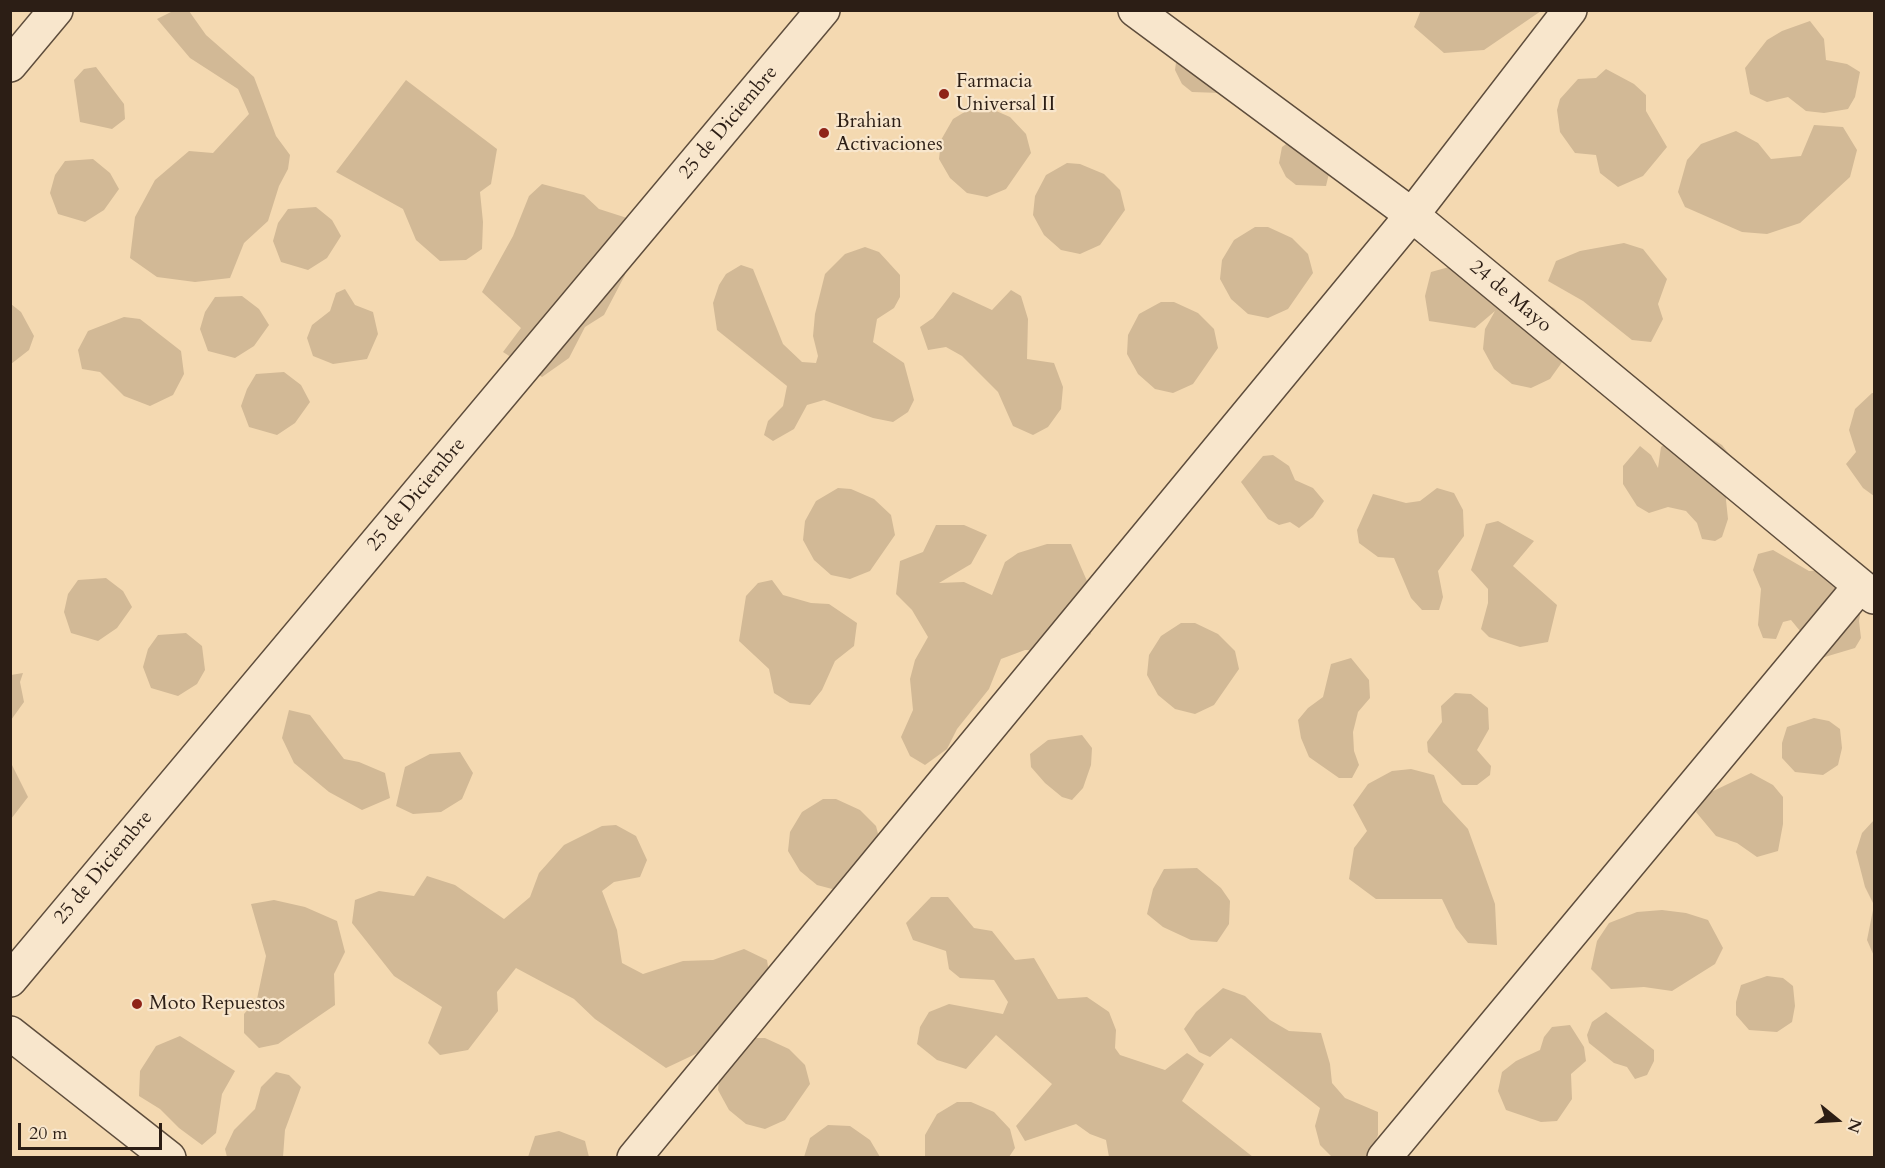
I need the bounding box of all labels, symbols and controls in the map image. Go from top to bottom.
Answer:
street label: 25 de Diciembre [675,61,783,185]
place label: Farmacia Universal II [956,70,1055,117]
marker: Farmacia Universal II [937,87,951,101]
place label: Brahian Activaciones [836,110,943,157]
marker: Brahian Activaciones [817,126,831,140]
street label: 24 de Mayo [1464,256,1556,338]
street label: 25 de Diciembre [363,433,471,557]
street label: 25 de Diciembre [50,806,158,930]
place label: Moto Repuestos [149,992,285,1016]
marker: Moto Repuestos [130,997,144,1011]
north arrow [1807,1090,1867,1150]
scale bar [21,1111,165,1149]
text: N [1842,1116,1867,1136]
text: 20 m [29,1121,68,1146]

